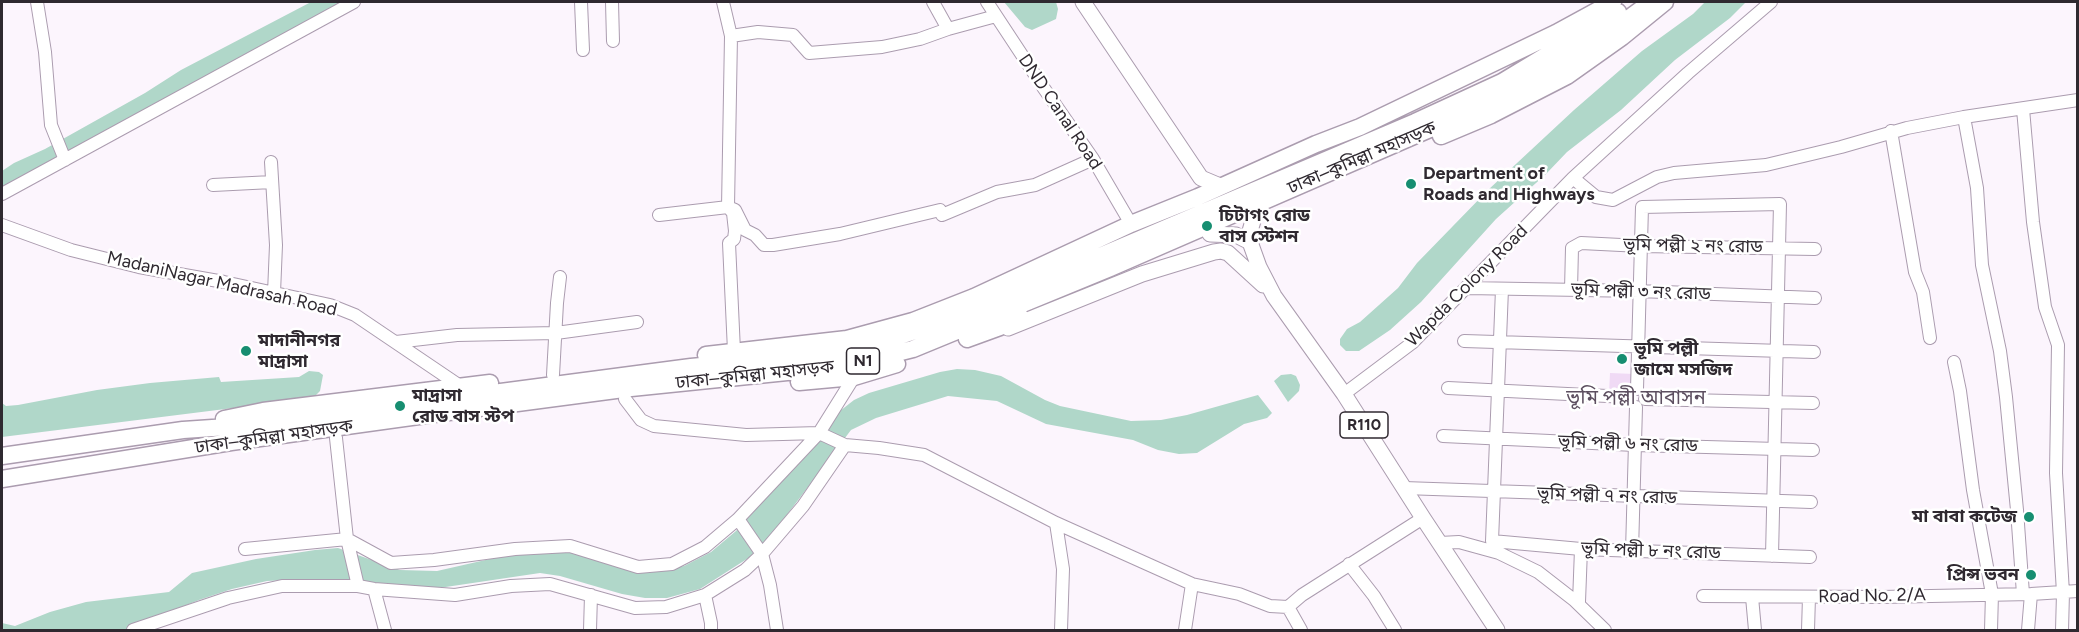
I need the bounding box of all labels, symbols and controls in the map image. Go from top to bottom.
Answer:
street label: DND Canal Road [1013,50,1107,174]
street label: ঢাকা–কুমিল্লা মহাসড়ক [1284,117,1440,199]
place label: Department of Roads and Highways [1423,163,1595,206]
marker: Department of Roads and Highways [1404,177,1418,191]
place label: চিটাগং রোড বাস স্টেশন [1219,205,1310,248]
marker: চিটাগং রোড বাস স্টেশন [1200,219,1214,233]
street label: Wapda Colony Road [1402,221,1532,351]
street label: ভূমি পল্লী ২ নং রোড [1623,234,1763,258]
street label: MadaniNagar Madrasah Road [105,247,339,321]
street label: ভূমি পল্লী ৩ নং রোড [1571,279,1711,305]
place label: মাদানীনগর মাদ্রাসা [258,330,340,372]
place label: ভূমি পল্লী জামে মসজিদ [1634,338,1732,380]
marker: মাদানীনগর মাদ্রাসা [239,344,253,358]
road number: N1 [846,348,880,374]
marker: ভূমি পল্লী জামে মসজিদ [1615,352,1629,366]
street label: ঢাকা–কুমিল্লা মহাসড়ক [675,356,835,394]
place label: মাদ্রাসা রোড বাস স্টপ [412,385,514,428]
district label: ভূমি পল্লী আবাসন [1566,386,1706,410]
marker: মাদ্রাসা রোড বাস স্টপ [393,399,407,413]
road number: R110 [1340,412,1388,438]
street label: ঢাকা–কুমিল্লা মহাসড়ক [194,415,354,459]
street label: ভূমি পল্লী ৬ নং রোড [1558,431,1698,457]
street label: ভূমি পল্লী ৭ নং রোড [1537,483,1677,509]
place label: মা বাবা কটেজ [1912,506,2017,528]
marker: মা বাবা কটেজ [2022,510,2036,524]
street label: ভূমি পল্লী ৮ নং রোড [1581,538,1721,564]
place label: প্রিন্স ভবন [1947,564,2019,586]
marker: প্রিন্স ভবন [2024,568,2038,582]
street label: Road No. 2/A [1818,584,1926,608]

